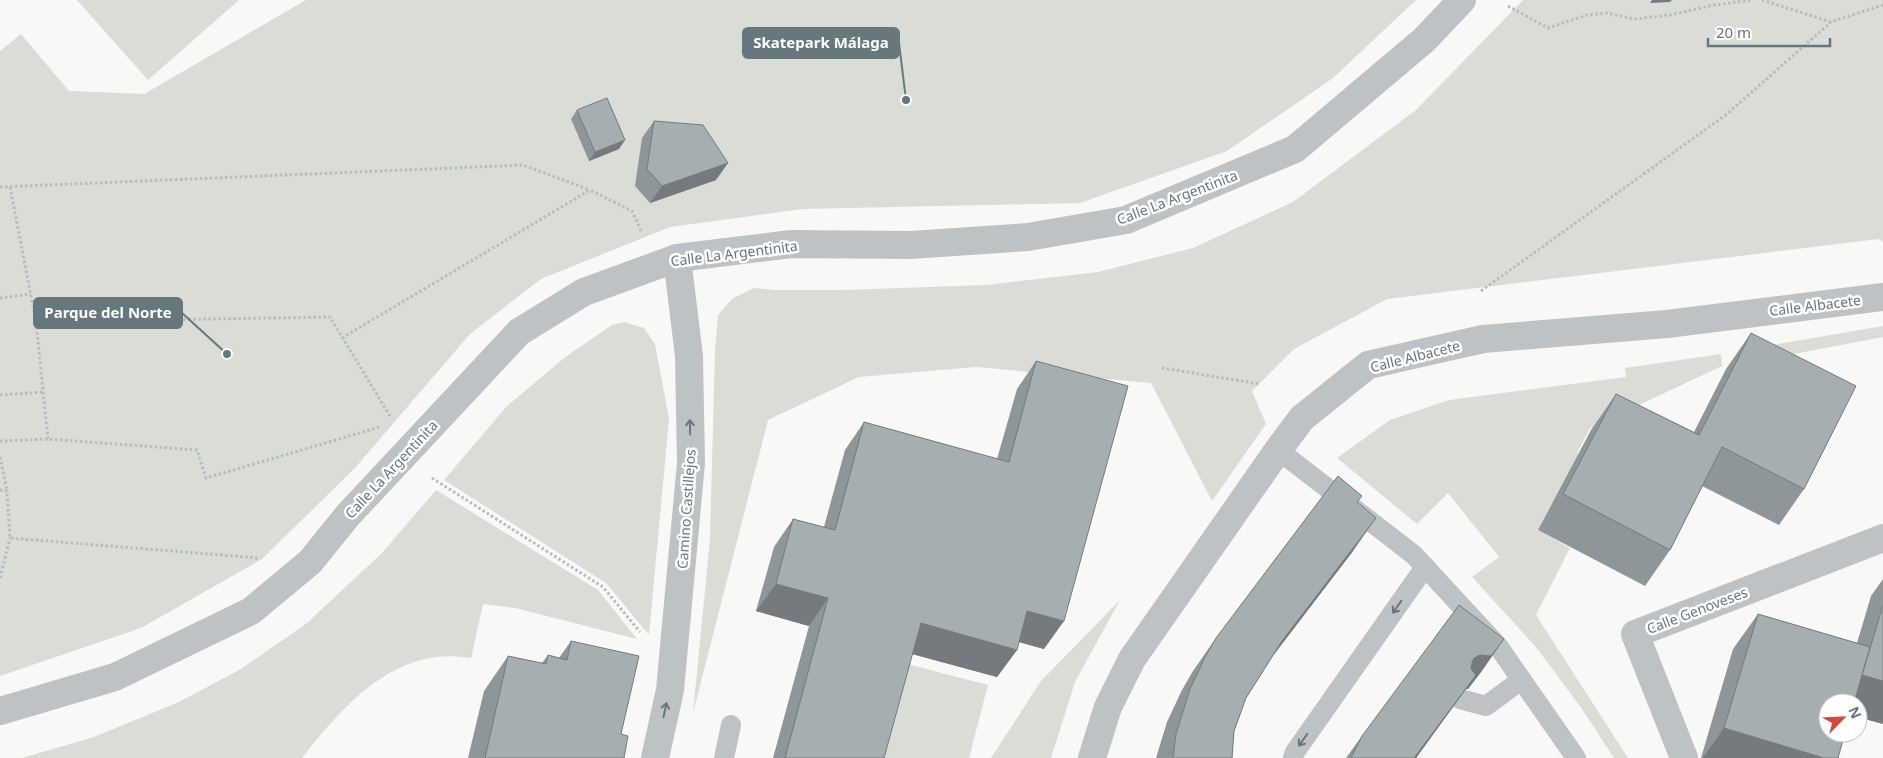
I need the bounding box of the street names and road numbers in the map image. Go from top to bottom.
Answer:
street label: Calle La Argentinita [1114,165,1240,229]
street label: Calle La Argentinita [669,236,799,270]
street label: Calle Albacete [1768,290,1862,320]
street label: Calle Albacete [1368,336,1462,376]
street label: Calle La Argentinita [340,416,442,522]
street label: Camino Castillejos [672,448,700,570]
street label: Calle Genoveses [1644,582,1750,638]

